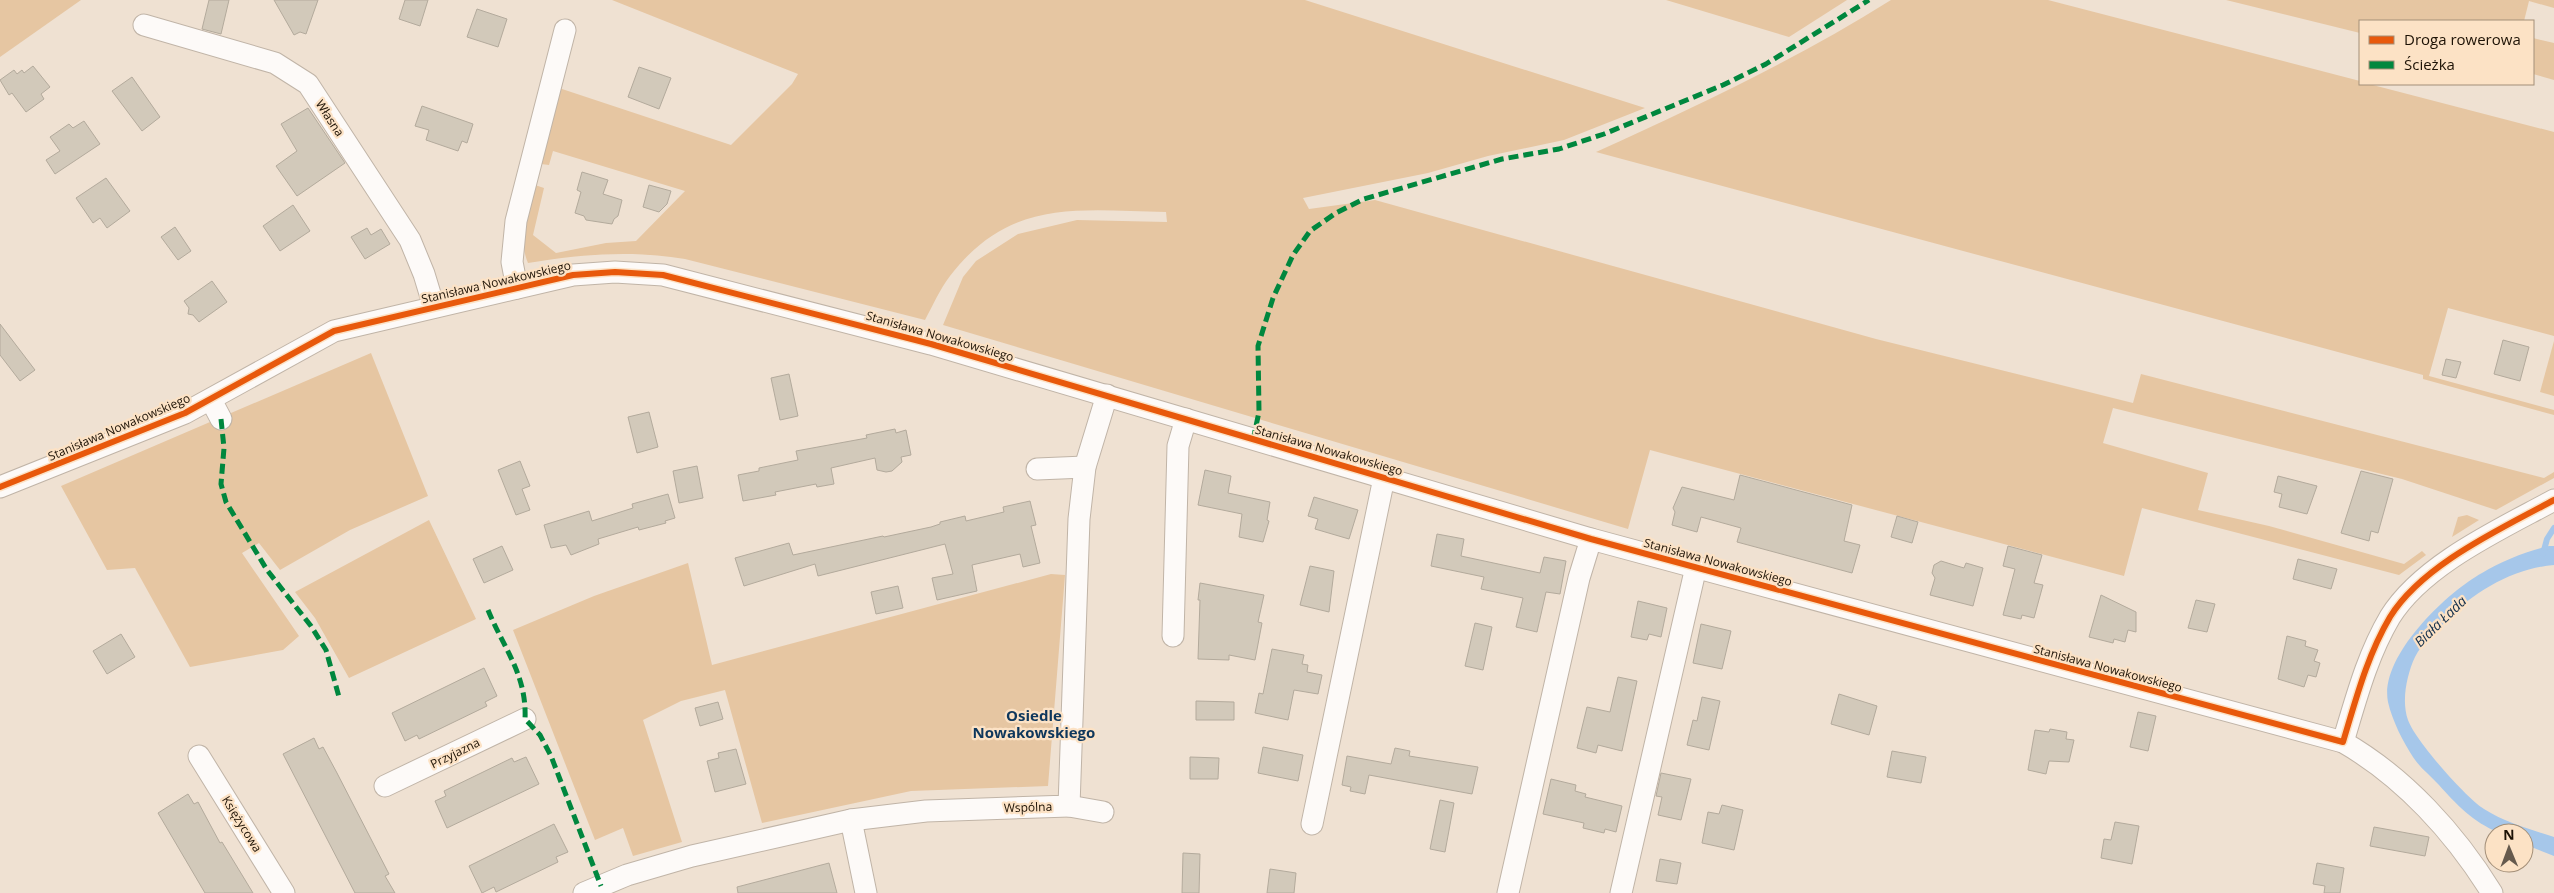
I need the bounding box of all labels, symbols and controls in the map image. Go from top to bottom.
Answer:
legend [2359,20,2534,85]
text: Droga rowerowa [2404,29,2521,49]
text: Ścieżka [2404,54,2455,74]
street label: Własna [312,96,348,140]
street label: Stanisława Nowakowskiego [420,257,572,307]
street label: Stanisława Nowakowskiego [864,307,1016,365]
street label: Stanisława Nowakowskiego [45,389,193,465]
street label: Stanisława Nowakowskiego [1253,421,1405,479]
street label: Stanisława Nowakowskiego [1642,534,1794,590]
water label: Biała Łada [2410,591,2470,651]
street label: Stanisława Nowakowskiego [2032,640,2184,696]
district label: Osiedle Nowakowskiego [973,705,1095,742]
street label: Przyjazna [427,734,483,772]
street label: Księżycowa [218,793,266,855]
street label: Wspólna [1004,798,1052,816]
north arrow [2484,823,2534,873]
text: N [2503,825,2515,844]

